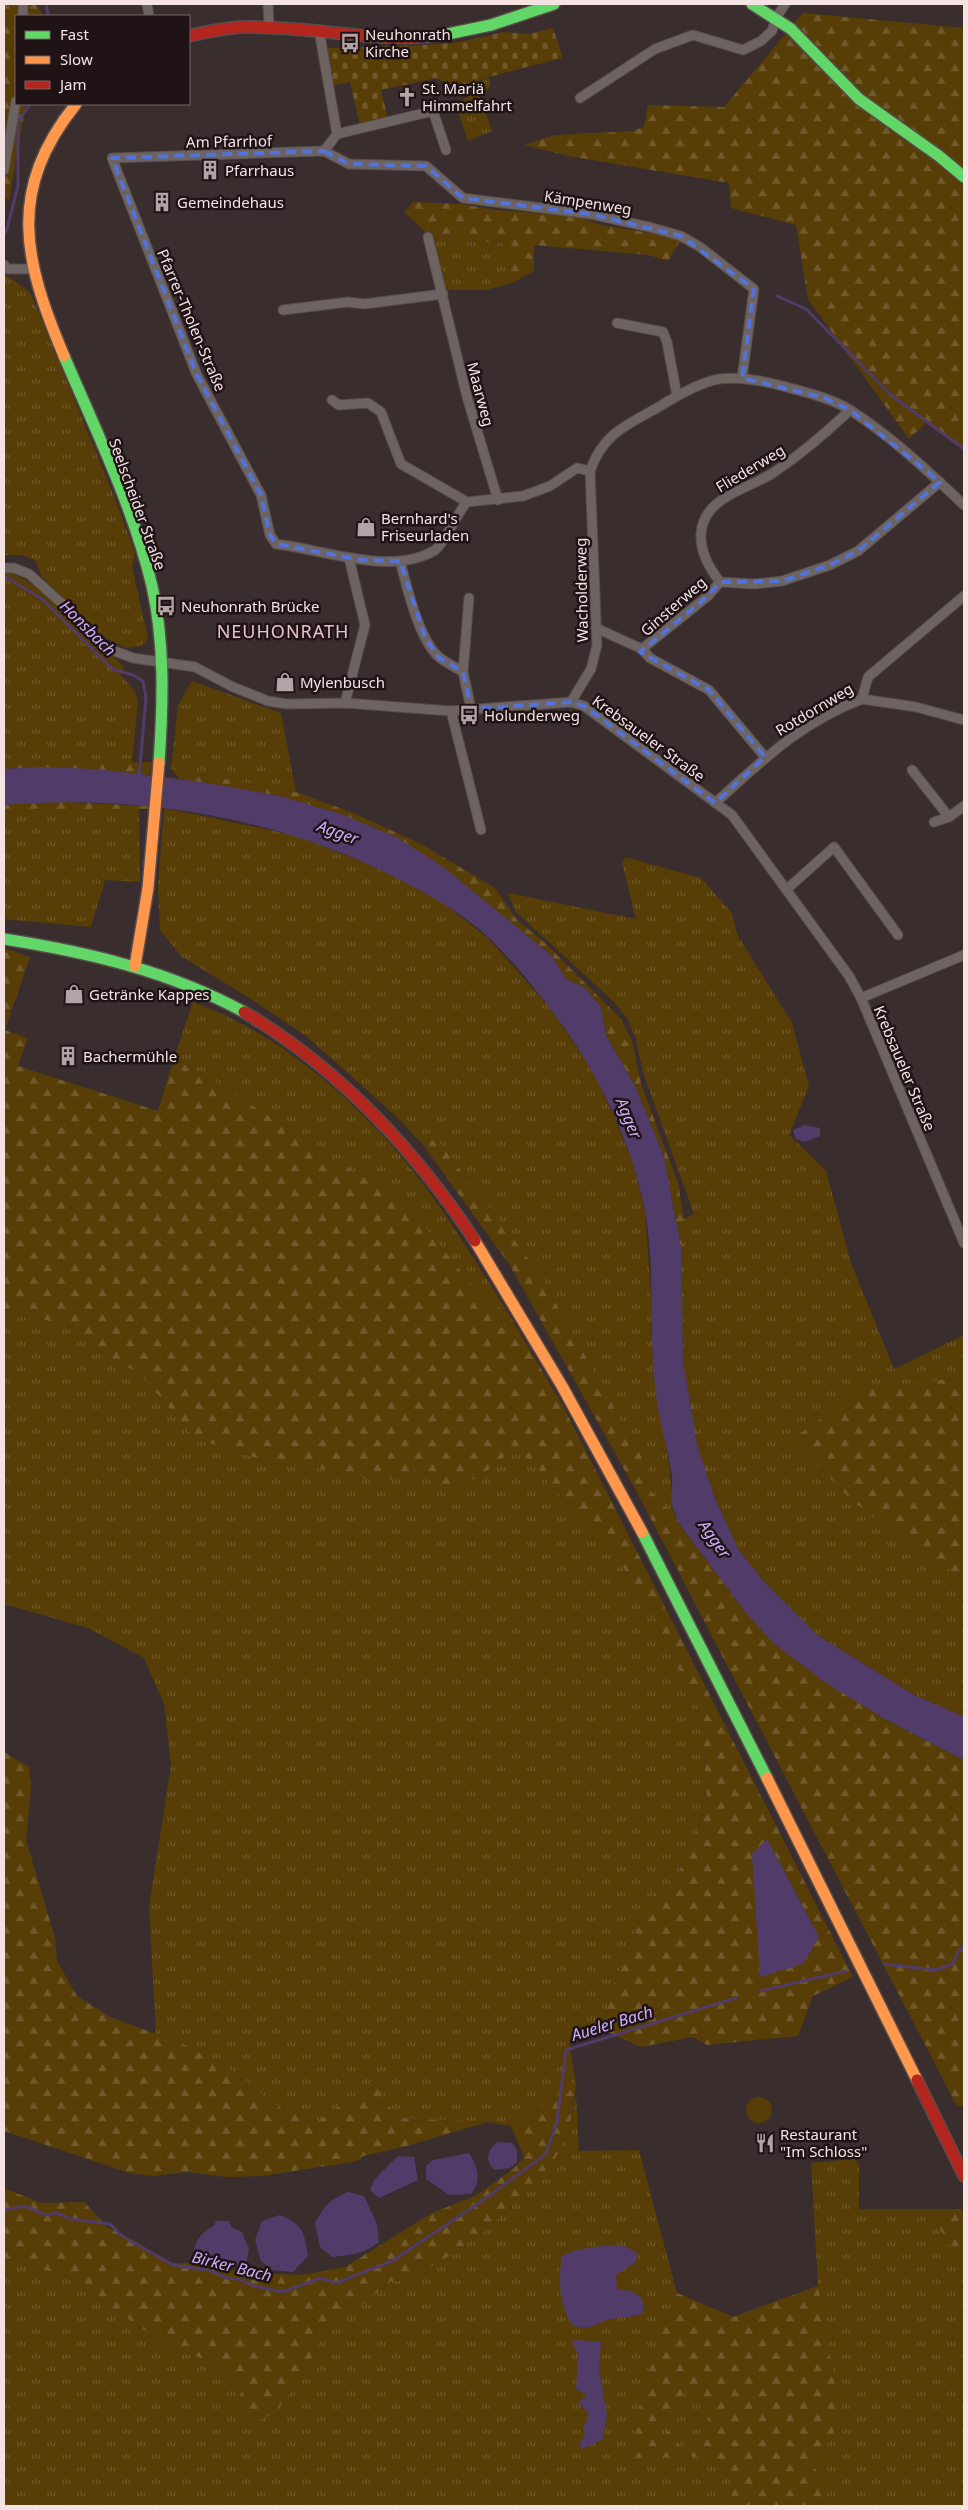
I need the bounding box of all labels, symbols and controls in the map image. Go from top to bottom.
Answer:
legend [15,15,190,105]
text: Fast [60,24,89,44]
place label: Neuhonrath Kirche [365,24,451,61]
bus stop icon: Neuhonrath Kirche [339,32,361,54]
text: Slow [60,49,93,69]
text: Jam [58,74,87,94]
place label: St. Mariä Himmelfahrt [422,78,512,115]
church icon: St. Mariä Himmelfahrt [396,86,418,108]
street label: Am Pfarrhof [186,130,273,152]
building icon: Pfarrhaus [199,159,221,181]
place label: Pfarrhaus [225,160,294,180]
street label: Kämpenweg [543,185,633,219]
building icon: Gemeindehaus [151,191,173,213]
place label: Gemeindehaus [177,192,284,212]
street label: Pfarrer-Tholen-Straße [153,246,231,394]
street label: Maarweg [463,359,499,429]
street label: Seelscheider Straße [105,435,171,573]
street label: Fliederweg [712,440,788,496]
place label: Bernhard's Friseurladen [381,508,469,545]
shop icon: Bernhard's Friseurladen [355,516,377,538]
street label: Wacholderweg [570,537,592,643]
street label: Ginsterweg [636,572,710,640]
water label: Honsbach [55,595,121,661]
bus stop icon: Neuhonrath Brücke [155,595,177,617]
place label: Neuhonrath Brücke [181,596,320,616]
district label: NEUHONRATH [217,619,349,643]
shop icon: Mylenbusch [274,671,296,693]
place label: Mylenbusch [300,672,385,692]
street label: Rotdornweg [772,678,856,740]
street label: Krebsaueler Straße [589,690,709,786]
bus stop icon: Holunderweg [458,704,480,726]
place label: Holunderweg [484,705,580,725]
water label: Agger [314,814,362,850]
shop icon: Getränke Kappes [63,983,85,1005]
place label: Getränke Kappes [89,984,210,1004]
street label: Krebsaueler Straße [870,1002,940,1134]
building icon: Bachermühle [57,1045,79,1067]
place label: Bachermühle [83,1046,177,1066]
water label: Agger [611,1094,647,1142]
water label: Agger [693,1515,736,1563]
water label: Aueler Bach [568,2000,655,2046]
place label: Restaurant "Im Schloss" [780,2124,867,2161]
restaurant icon: Restaurant "Im Schloss" [754,2132,776,2154]
water label: Birker Bach [190,2245,274,2287]

